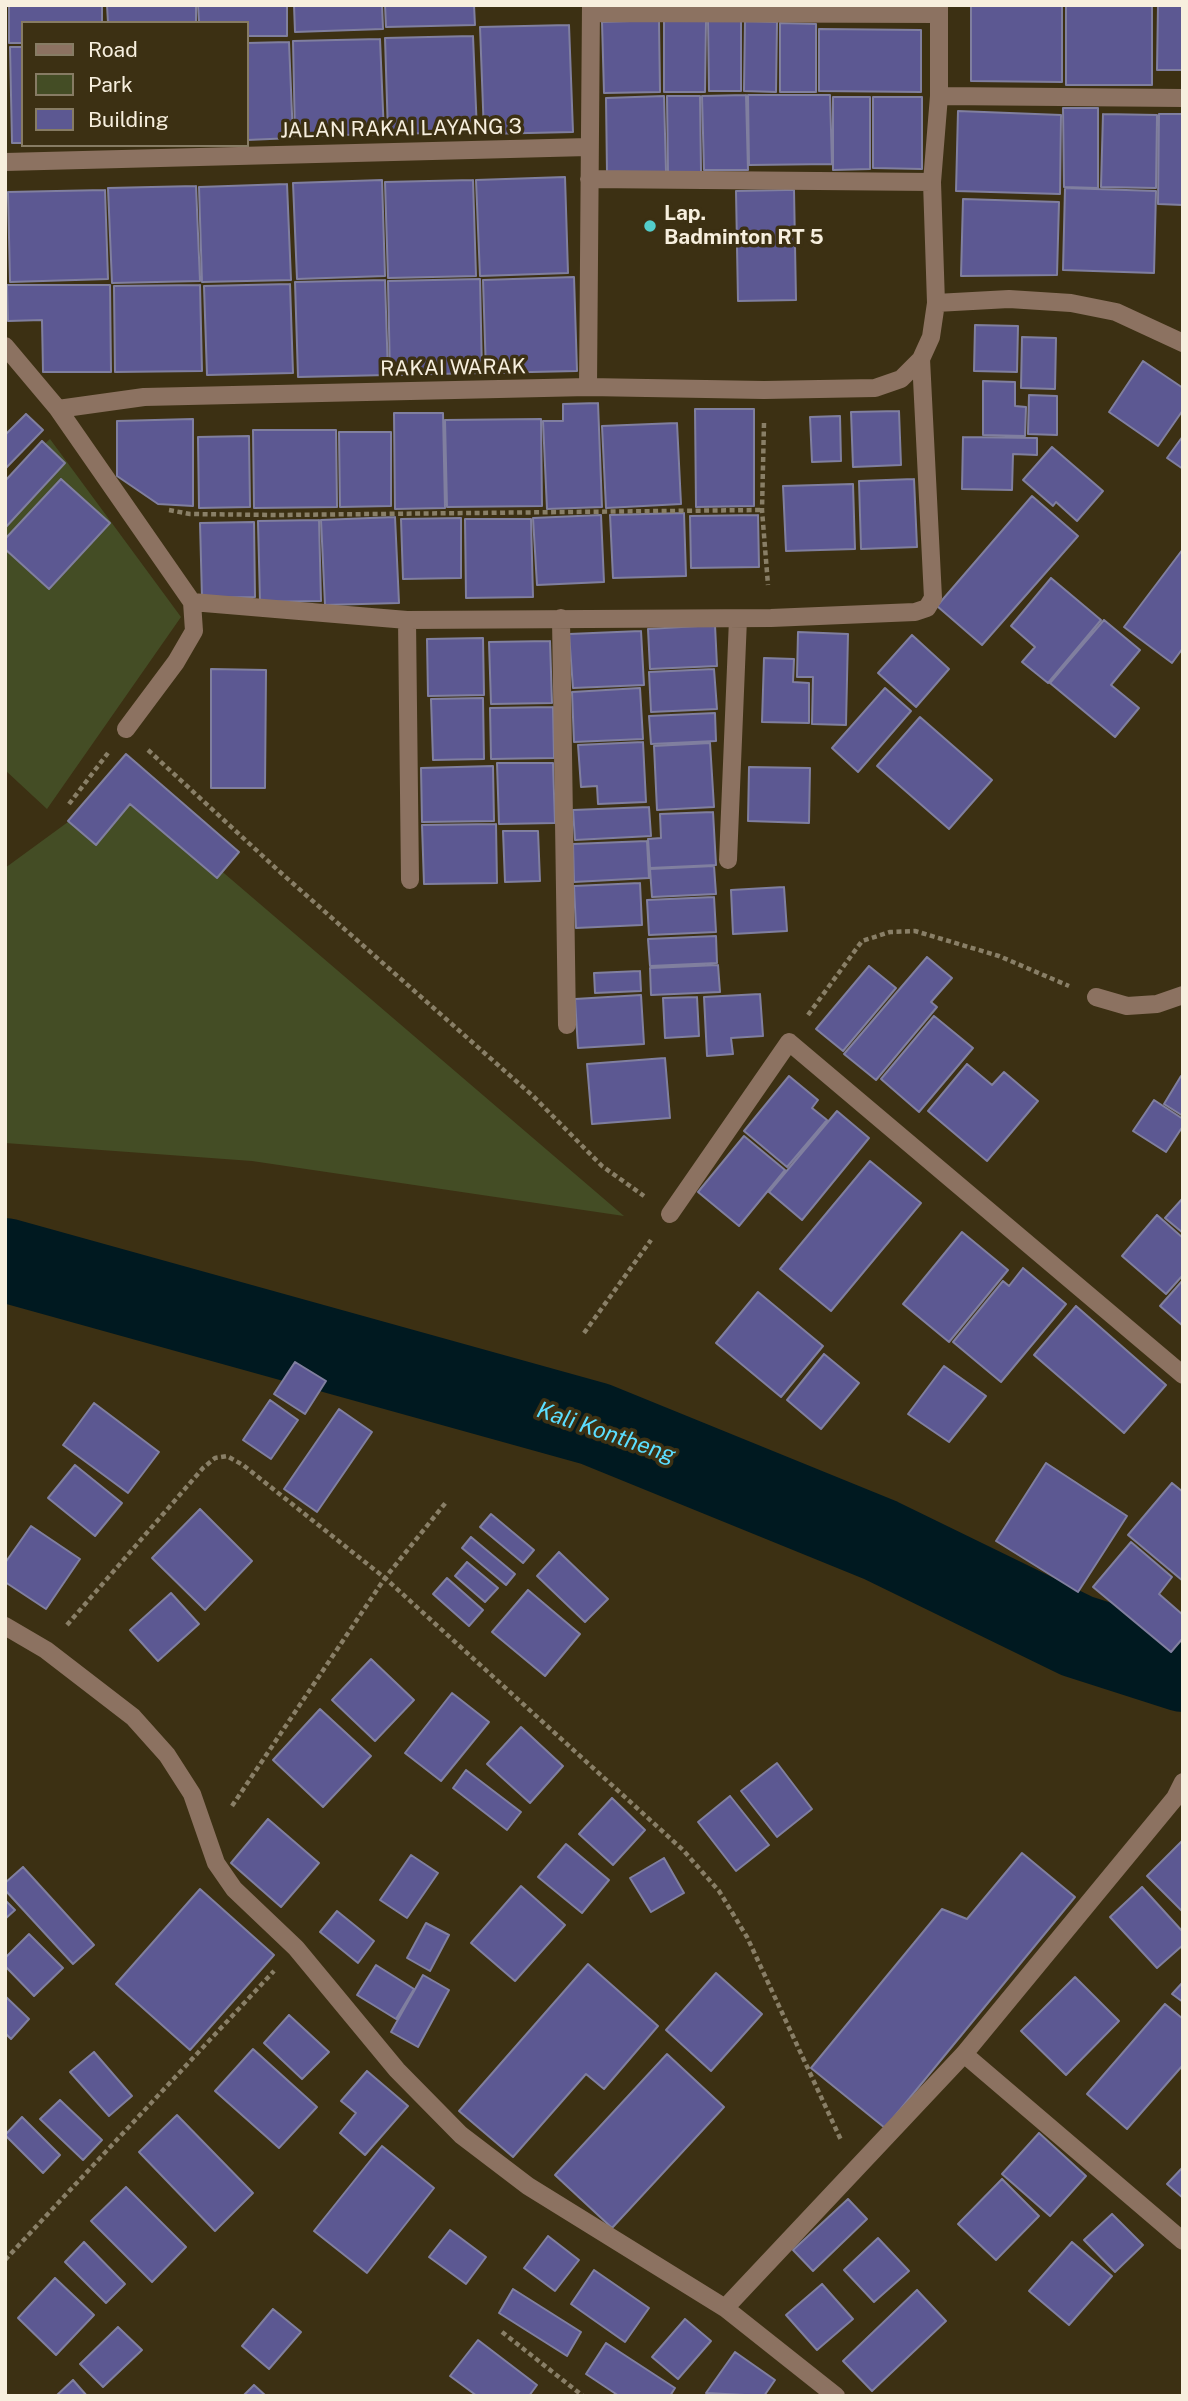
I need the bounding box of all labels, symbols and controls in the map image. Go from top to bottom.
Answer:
legend [21,21,248,147]
text: Road [88,37,138,62]
text: Park [88,72,133,97]
text: Building [88,107,169,132]
street label: JALAN RAKAI LAYANG 3 [280,114,522,144]
place label: Lap. Badminton RT 5 [664,201,824,251]
marker: Lap. Badminton RT 5 [642,218,658,234]
street label: RAKAI WARAK [380,354,526,382]
water label: Kali Kontheng [533,1396,679,1470]

